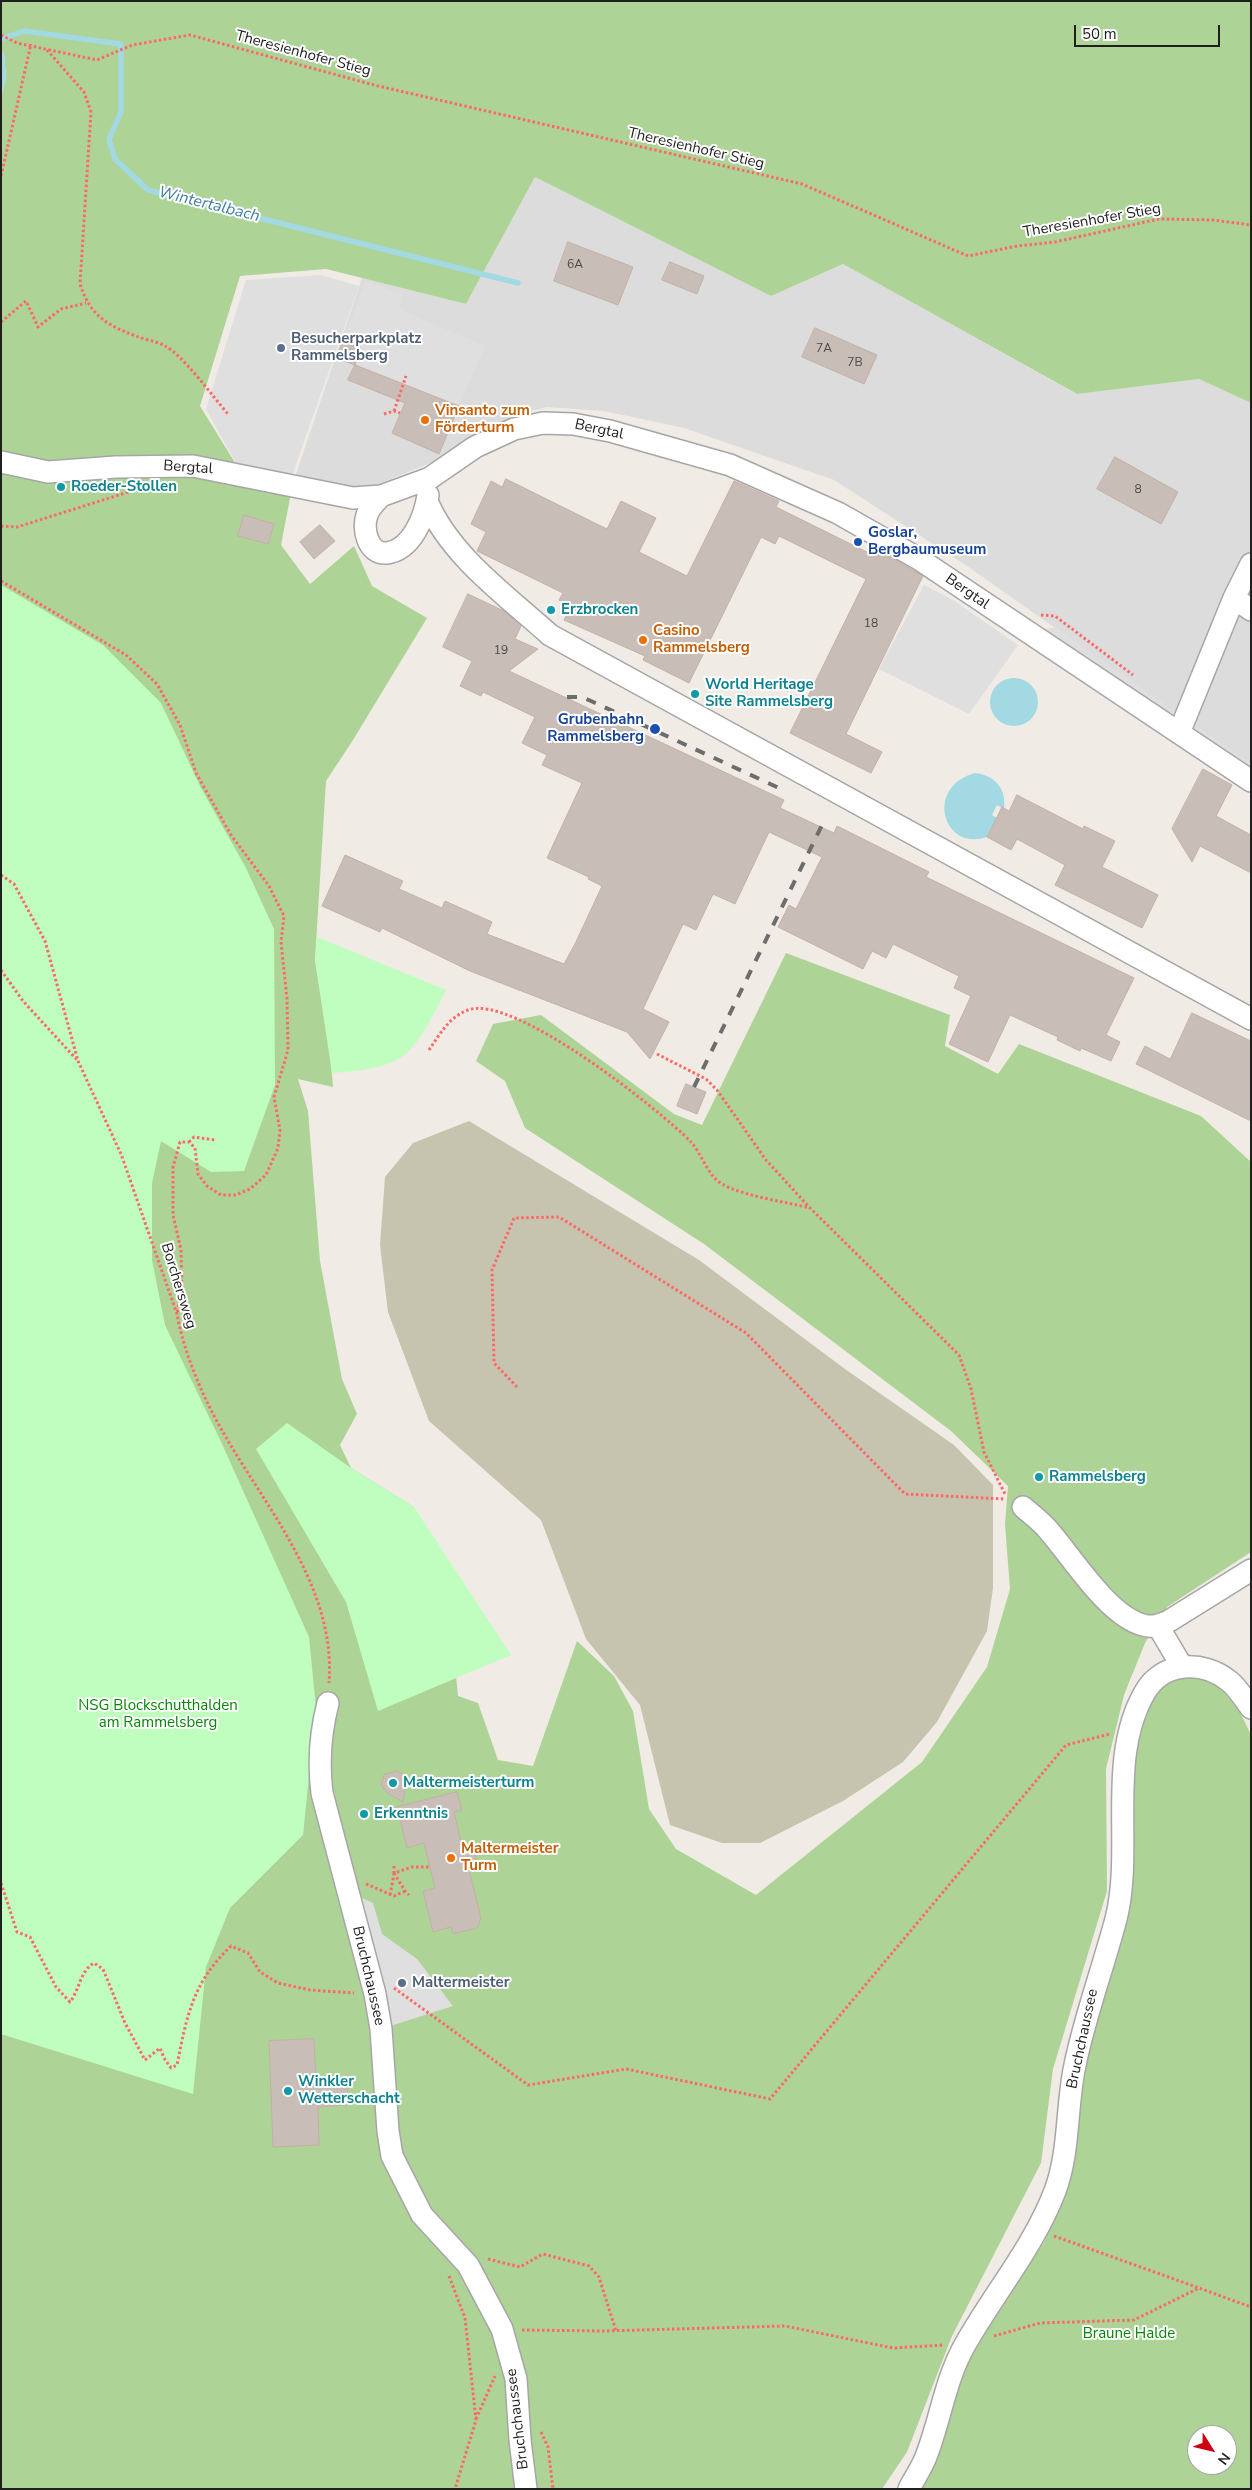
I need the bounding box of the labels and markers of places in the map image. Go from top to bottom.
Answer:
place label: Besucherparkplatz Rammelsberg [291,330,421,365]
marker: Besucherparkplatz Rammelsberg [275,342,287,354]
place label: Vinsanto zum Förderturm [435,402,530,437]
marker: Vinsanto zum Förderturm [419,414,431,426]
place label: Roeder-Stollen [71,478,177,496]
marker: Roeder-Stollen [55,481,67,493]
place label: Goslar, Bergbaumuseum [868,524,986,559]
marker: Goslar, Bergbaumuseum [852,536,864,548]
place label: Erzbrocken [561,601,638,619]
marker: Erzbrocken [545,604,557,616]
place label: Casino Rammelsberg [653,622,750,657]
marker: Casino Rammelsberg [637,634,649,646]
place label: World Heritage Site Rammelsberg [705,676,833,711]
marker: World Heritage Site Rammelsberg [689,688,701,700]
place label: Grubenbahn Rammelsberg [547,711,644,746]
marker: Grubenbahn Rammelsberg [648,722,662,736]
place label: Rammelsberg [1049,1468,1146,1486]
marker: Rammelsberg [1033,1471,1045,1483]
place label: Maltermeisterturm [403,1774,534,1792]
marker: Maltermeisterturm [387,1777,399,1789]
place label: Erkenntnis [374,1805,448,1823]
marker: Erkenntnis [358,1808,370,1820]
place label: Maltermeister Turm [461,1840,559,1875]
marker: Maltermeister Turm [445,1852,457,1864]
place label: Maltermeister [412,1974,510,1992]
marker: Maltermeister [396,1977,408,1989]
place label: Winkler Wetterschacht [298,2073,400,2108]
marker: Winkler Wetterschacht [282,2085,294,2097]

